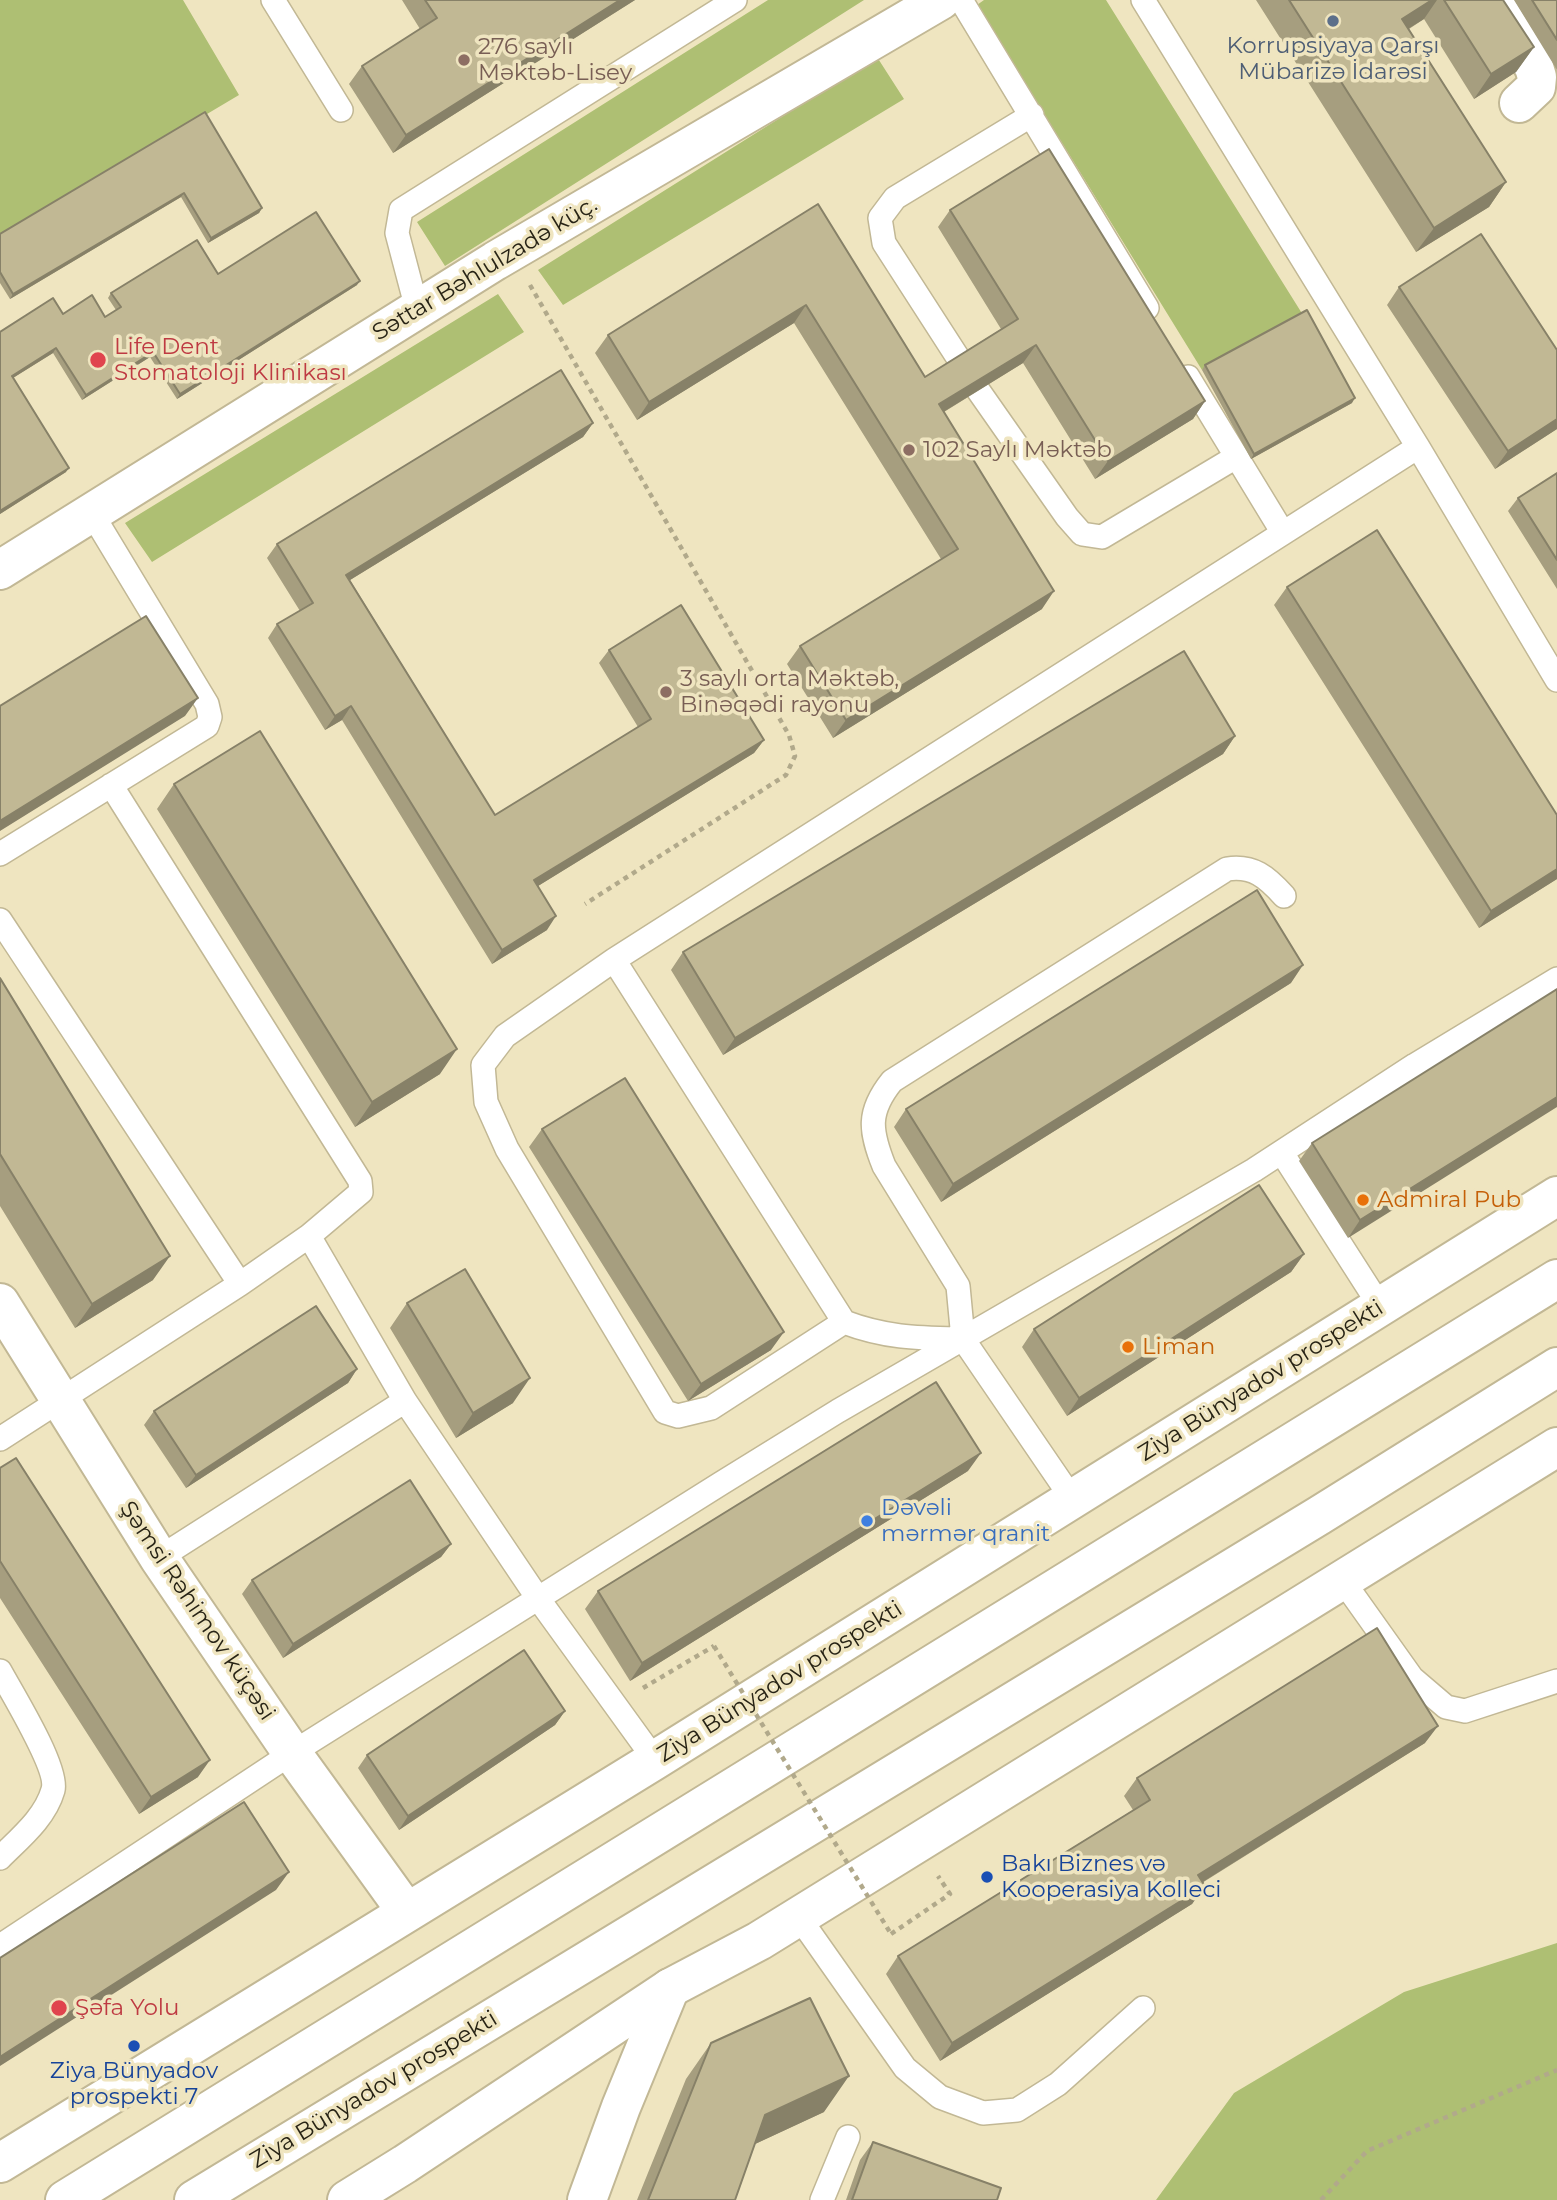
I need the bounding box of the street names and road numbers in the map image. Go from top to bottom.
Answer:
street label: Səttar Bəhlulzadə küç. [368,191,602,347]
street label: Ziya Bünyadov prospekti [1134,1294,1388,1468]
street label: Şəmsi Rəhimov küçəsi [113,1496,281,1726]
street label: Ziya Bünyadov prospekti [653,1595,907,1769]
street label: Ziya Bünyadov prospekti [245,2005,503,2175]

